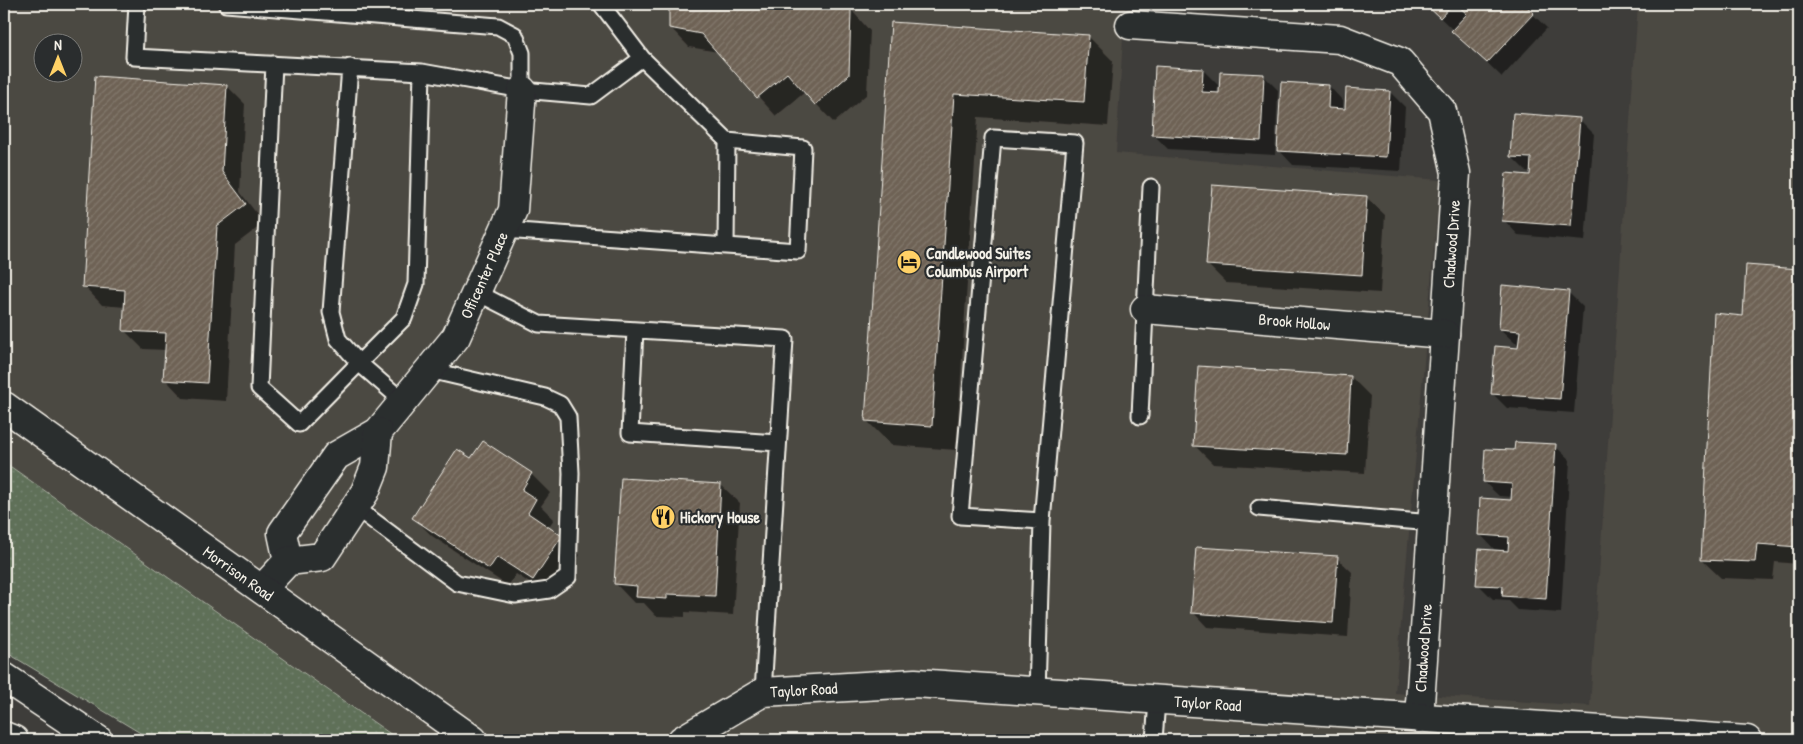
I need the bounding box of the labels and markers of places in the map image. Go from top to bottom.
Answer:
place label: Candlewood Suites Columbus Airport [926,242,1032,283]
hotel icon: Candlewood Suites Columbus Airport [896,249,922,275]
restaurant icon: Hickory House [650,504,676,530]
place label: Hickory House [680,506,760,529]

